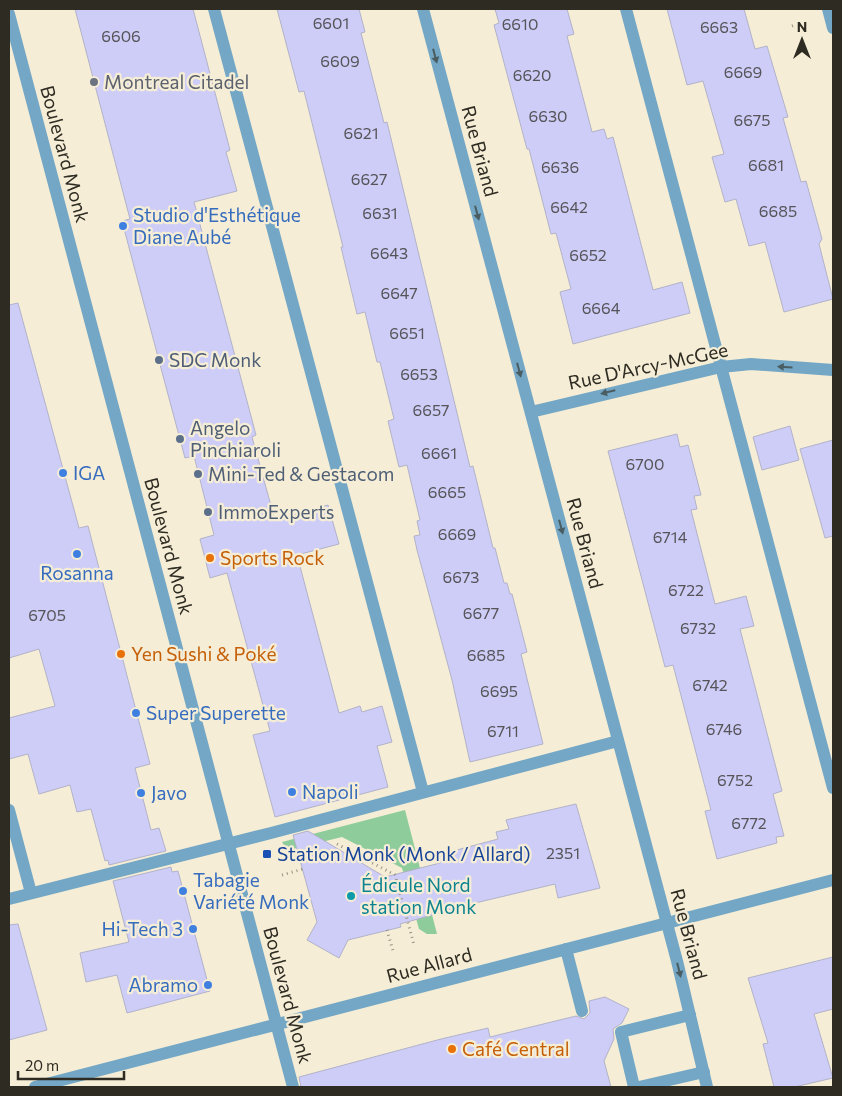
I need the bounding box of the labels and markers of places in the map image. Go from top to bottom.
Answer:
place label: Montreal Citadel [104,70,249,93]
marker: Montreal Citadel [88,76,100,88]
place label: Studio d'Esthétique Diane Aubé [133,203,301,248]
marker: Studio d'Esthétique Diane Aubé [117,220,129,232]
place label: SDC Monk [169,348,261,371]
marker: SDC Monk [153,354,165,366]
place label: Angelo Pinchiaroli [190,416,281,461]
marker: Angelo Pinchiaroli [174,433,186,445]
place label: IGA [73,461,105,484]
place label: Mini-Ted & Gestacom [208,462,394,485]
marker: IGA [57,467,69,479]
marker: Mini-Ted & Gestacom [192,468,204,480]
place label: ImmoExperts [218,500,335,523]
marker: ImmoExperts [202,506,214,518]
place label: Sports Rock [220,546,325,569]
marker: Rosanna [71,548,83,560]
marker: Sports Rock [204,552,216,564]
place label: Rosanna [40,561,114,584]
place label: Yen Sushi & Poké [131,642,276,665]
marker: Yen Sushi & Poké [115,648,127,660]
place label: Super Superette [146,701,286,724]
marker: Super Superette [130,707,142,719]
place label: Napoli [302,780,359,803]
place label: Javo [151,781,187,804]
marker: Napoli [286,786,298,798]
marker: Javo [135,787,147,799]
place label: Station Monk (Monk / Allard) [277,842,531,865]
marker: Station Monk (Monk / Allard) [261,848,273,860]
place label: Tabagie Variété Monk [193,868,309,913]
place label: Édicule Nord station Monk [361,873,477,918]
marker: Tabagie Variété Monk [177,885,189,897]
marker: Édicule Nord station Monk [345,890,357,902]
place label: Hi-Tech 3 [101,917,183,940]
marker: Hi-Tech 3 [187,923,199,935]
place label: Abramo [128,973,198,996]
marker: Abramo [202,979,214,991]
place label: Café Central [462,1037,570,1060]
marker: Café Central [446,1043,458,1055]

